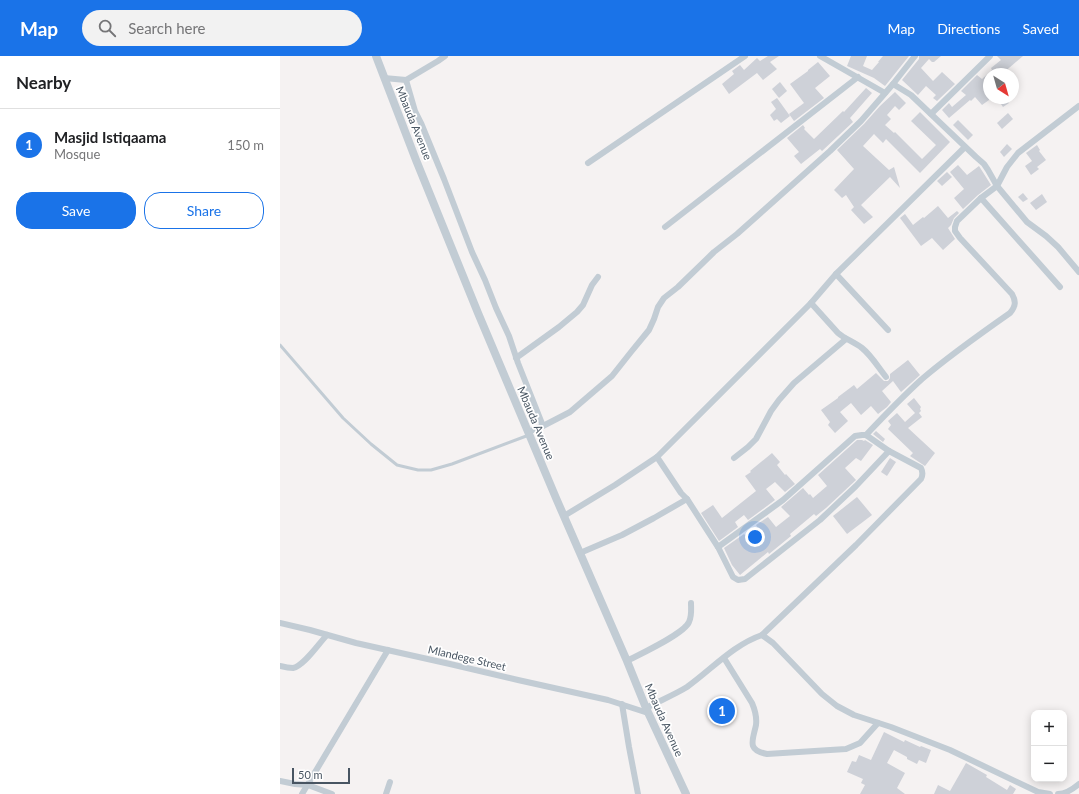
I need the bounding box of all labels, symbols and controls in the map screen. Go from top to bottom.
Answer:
search box [82,10,362,46]
text: Map [20,17,58,40]
icon: search [96,17,118,39]
text: Search here [128,19,206,37]
text: Map [888,20,915,37]
text: Directions [937,20,1000,37]
text: Saved [1022,20,1059,37]
north arrow [983,68,1019,104]
text: Nearby [16,72,71,93]
street label: Mbauda Avenue [394,84,435,162]
text: Masjid Istiqaama [54,128,166,146]
text: 1 [25,137,33,153]
text: 150 m [227,137,264,153]
text: Mosque [54,146,100,162]
button: Save [16,192,136,229]
button: Share [144,192,264,229]
street label: Mbauda Avenue [515,384,558,462]
your location [745,527,765,547]
street label: Mlandege Street [427,642,507,673]
street label: Mbauda Avenue [643,681,686,758]
pin: 1 [709,696,735,726]
map controls [1031,710,1067,782]
button: + [1031,710,1067,746]
button: − [1031,746,1067,782]
scale bar [292,766,350,785]
text: 50 m [298,768,323,781]

